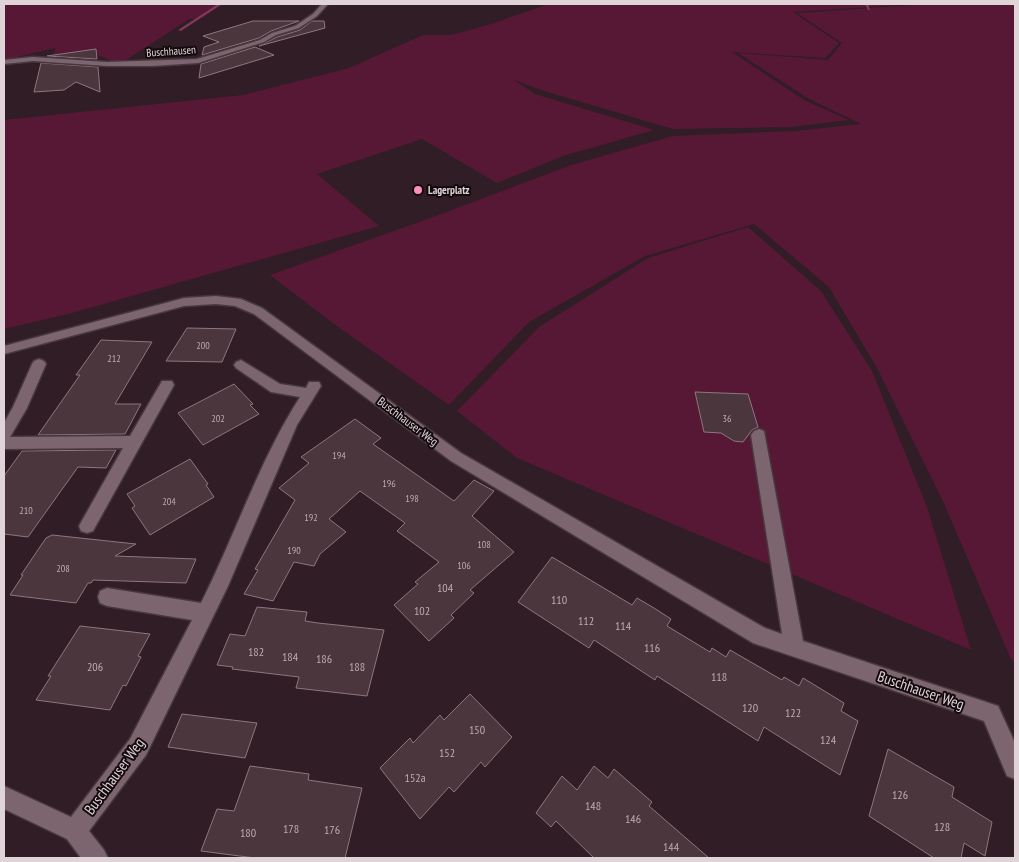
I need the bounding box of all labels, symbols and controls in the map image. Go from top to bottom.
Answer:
street label: Buschhausen [146,42,196,60]
place label: Lagerplatz [428,183,470,197]
marker: Lagerplatz [412,184,424,196]
house number: 200 [196,339,210,352]
house number: 212 [107,352,121,365]
street label: Buschhauser Weg [375,393,441,449]
house number: 202 [211,412,225,425]
house number: 36 [723,412,732,425]
house number: 194 [332,449,346,462]
house number: 196 [382,477,396,490]
house number: 198 [405,492,419,505]
house number: 204 [162,495,176,508]
house number: 210 [19,504,33,517]
house number: 192 [304,511,318,524]
house number: 108 [477,538,491,551]
house number: 190 [287,544,301,557]
house number: 106 [457,559,471,572]
house number: 208 [56,562,70,575]
house number: 104 [437,580,454,595]
house number: 110 [551,592,567,607]
house number: 102 [414,603,430,618]
house number: 112 [578,613,594,628]
house number: 114 [615,618,632,633]
house number: 116 [644,640,660,655]
house number: 182 [248,644,264,659]
house number: 184 [282,649,299,664]
house number: 186 [316,651,332,666]
house number: 206 [87,659,103,674]
house number: 188 [349,659,365,674]
street label: Buschhauser Weg [875,666,967,714]
house number: 118 [711,669,727,684]
house number: 120 [742,700,758,715]
house number: 122 [785,705,801,720]
house number: 150 [469,722,485,737]
house number: 124 [820,732,837,747]
street label: Buschhauser Weg [80,734,148,818]
house number: 152 [439,745,455,760]
house number: 152a [404,770,426,785]
house number: 126 [892,787,908,802]
house number: 148 [585,798,601,813]
house number: 146 [625,811,641,826]
house number: 128 [934,819,950,834]
house number: 178 [283,821,299,836]
house number: 176 [324,822,340,837]
house number: 180 [240,825,256,840]
house number: 144 [663,839,680,854]

